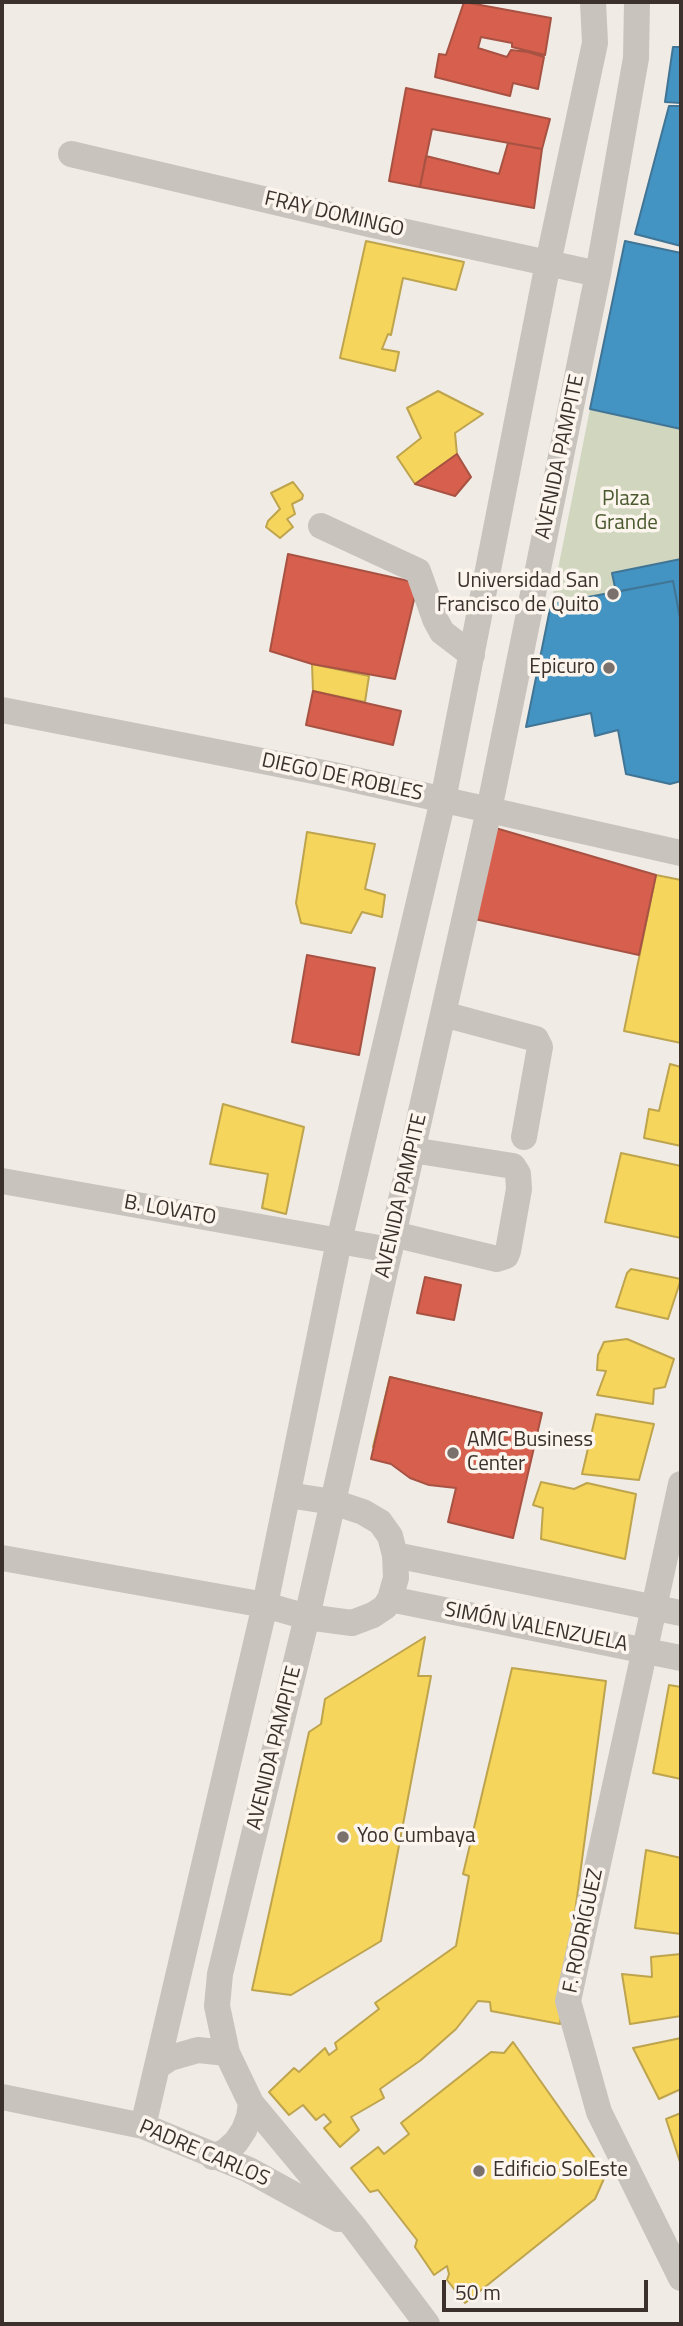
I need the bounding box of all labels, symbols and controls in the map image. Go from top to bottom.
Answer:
street label: FRAY DOMINGO [262,187,406,243]
street label: AVENIDA PAMPITE [531,372,591,542]
park label: Plaza Grande [594,487,658,537]
place label: Universidad San Francisco de Quito [437,569,599,619]
marker: Universidad San Francisco de Quito [605,586,621,602]
place label: Epicuro [529,655,595,681]
marker: Epicuro [601,660,617,676]
street label: DIEGO DE ROBLES [259,749,425,807]
street label: AVENIDA PAMPITE [371,1111,433,1281]
street label: B. LOVATO [122,1191,218,1231]
place label: AMC Business Center [467,1428,593,1478]
marker: AMC Business Center [445,1445,461,1461]
street label: SIMÓN VALENZUELA [442,1598,630,1658]
street label: AVENIDA PAMPITE [242,1664,308,1832]
place label: Yoo Cumbaya [357,1824,475,1850]
marker: Yoo Cumbaya [335,1829,351,1845]
street label: F. RODRÍGUEZ [559,1867,609,1995]
street label: PADRE CARLOS [135,2115,273,2193]
place label: Edificio SolEste [493,2158,628,2184]
marker: Edificio SolEste [471,2163,487,2179]
scale bar [445,2266,652,2310]
text: 50 m [455,2276,501,2308]

